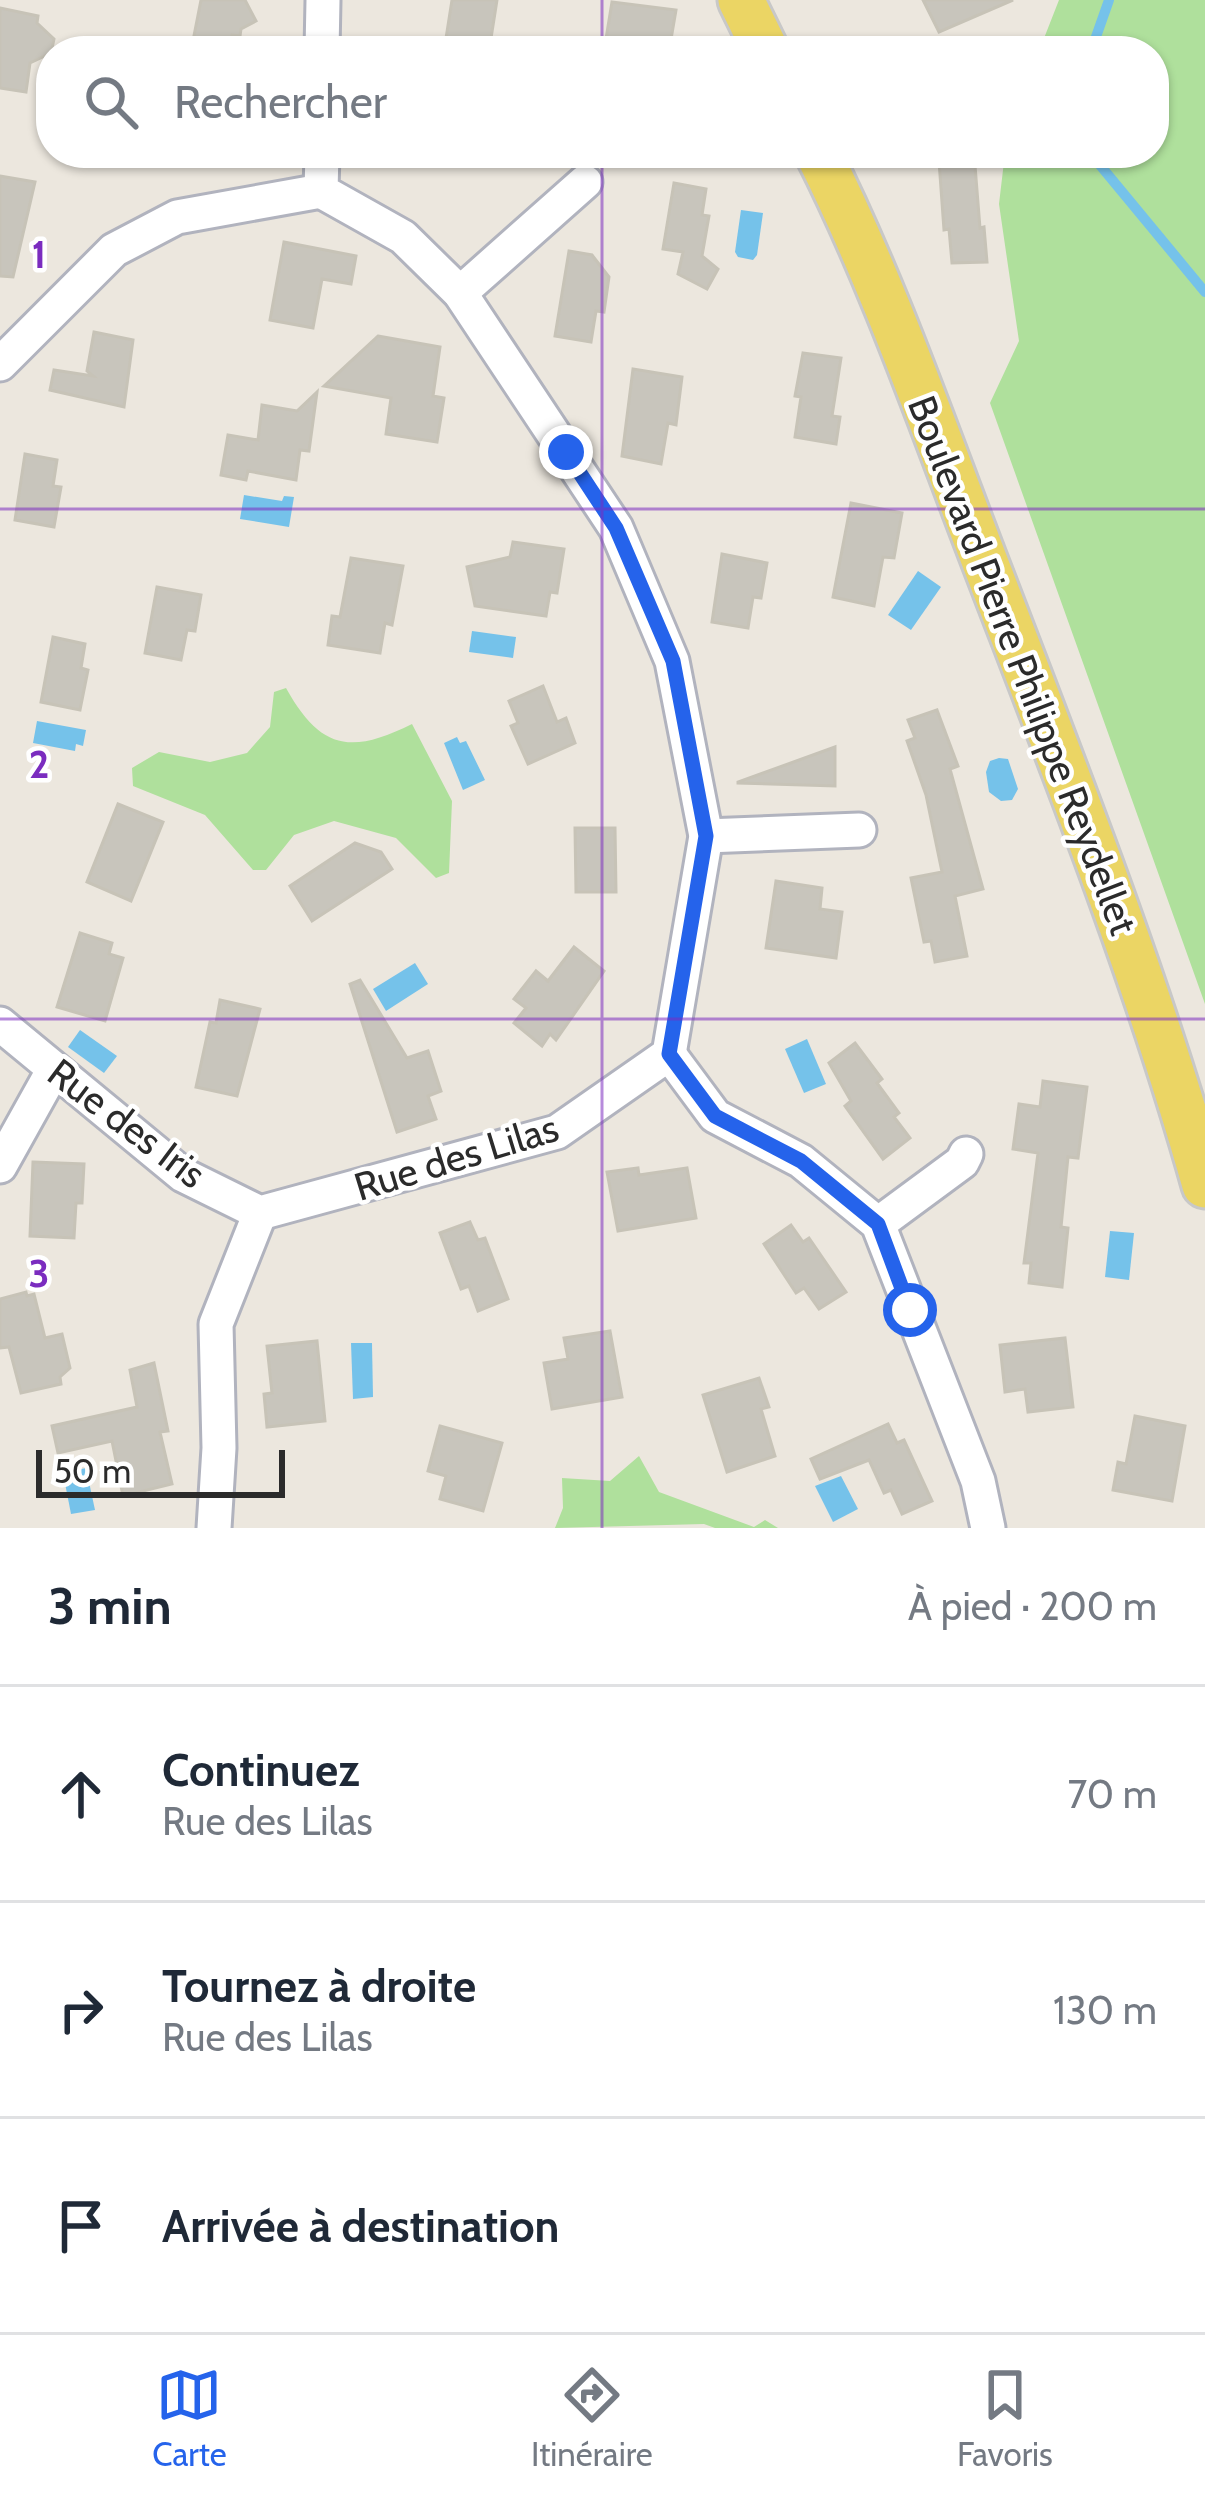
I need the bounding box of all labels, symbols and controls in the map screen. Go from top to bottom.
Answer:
search box [36,36,1169,168]
icon: search [78,69,144,135]
text: Rechercher [174,75,387,129]
text: 1 [32,230,46,278]
street label: Boulevard Pierre Philippe Reydellet [898,389,1148,941]
route end [539,425,593,479]
text: 2 [29,740,49,788]
street label: Rue des Iris [39,1048,215,1198]
street label: Rue des Lilas [348,1103,564,1211]
text: 3 [28,1249,50,1297]
route start [883,1283,937,1337]
scale bar [36,1444,285,1497]
text: 50 m [54,1451,131,1491]
text: 3 min [48,1575,172,1637]
text: À pied · 200 m [908,1582,1157,1630]
text: Continuez [162,1743,359,1797]
icon: ahead [48,1761,114,1827]
text: 70 m [1068,1770,1157,1818]
text: Rue des Lilas [162,1797,373,1845]
text: Tournez à droite [162,1959,476,2013]
icon: right [48,1977,114,2043]
text: 130 m [1053,1986,1157,2034]
text: Rue des Lilas [162,2013,373,2061]
icon: arrive [48,2193,114,2259]
text: Arrivée à destination [162,2199,559,2253]
tab: Carte [152,2362,227,2474]
tab: Itinéraire [531,2362,653,2474]
tab: Favoris [957,2362,1053,2474]

